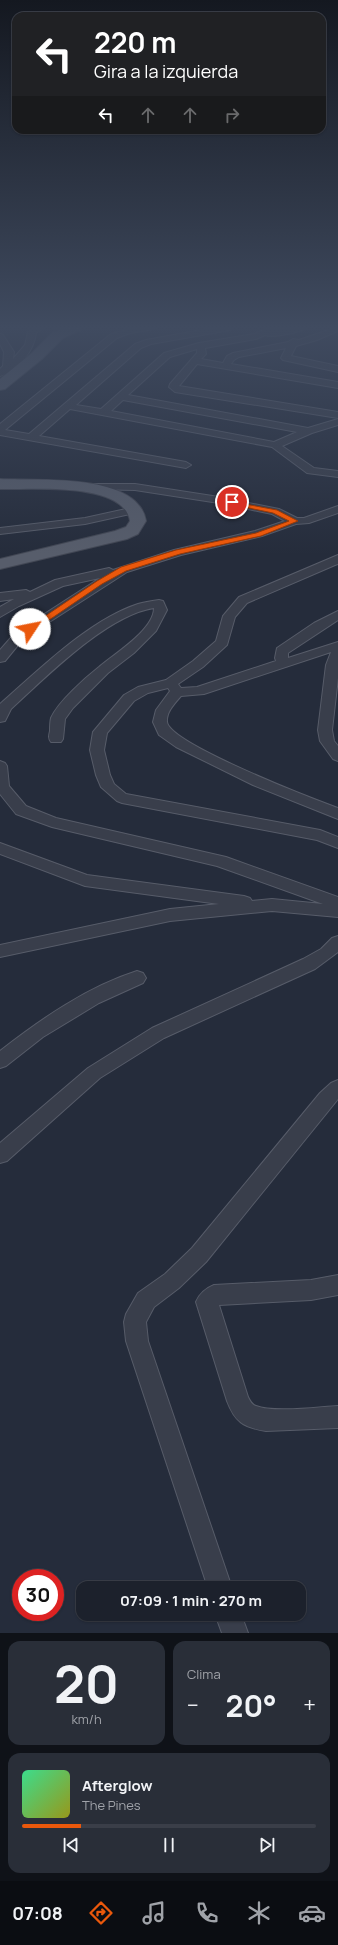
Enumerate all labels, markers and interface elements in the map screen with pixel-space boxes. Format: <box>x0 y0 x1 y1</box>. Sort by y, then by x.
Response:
text: 220 m <box>94 23 177 61</box>
icon: left <box>28 28 80 80</box>
text: Gira a la izquierda <box>94 59 238 83</box>
icon: left <box>95 104 117 126</box>
icon: ahead <box>137 104 159 126</box>
icon: ahead <box>179 104 201 126</box>
icon: right <box>221 104 243 126</box>
pin <box>215 485 249 519</box>
icon: arrive <box>221 491 243 513</box>
position arrow <box>9 608 51 650</box>
speed limit sign: 30 <box>12 1569 64 1621</box>
text: 07:09 · 1 min · 270 m <box>120 1590 262 1611</box>
text: 20 <box>54 1648 119 1719</box>
text: Clima <box>187 1665 221 1683</box>
text: 20° <box>226 1685 277 1726</box>
text: − <box>187 1690 199 1720</box>
text: + <box>303 1690 316 1720</box>
text: km/h <box>71 1710 102 1728</box>
text: Afterglow <box>82 1775 153 1796</box>
text: The Pines <box>82 1796 141 1814</box>
icon: previous <box>60 1834 82 1856</box>
icon: pause <box>158 1834 180 1856</box>
icon: next <box>256 1834 278 1856</box>
icon: directions <box>87 1899 115 1927</box>
icon: music <box>140 1899 168 1927</box>
icon: phone <box>193 1899 221 1927</box>
icon: climate <box>245 1899 273 1927</box>
icon: car <box>298 1899 326 1927</box>
text: 07:08 <box>12 1901 63 1925</box>

